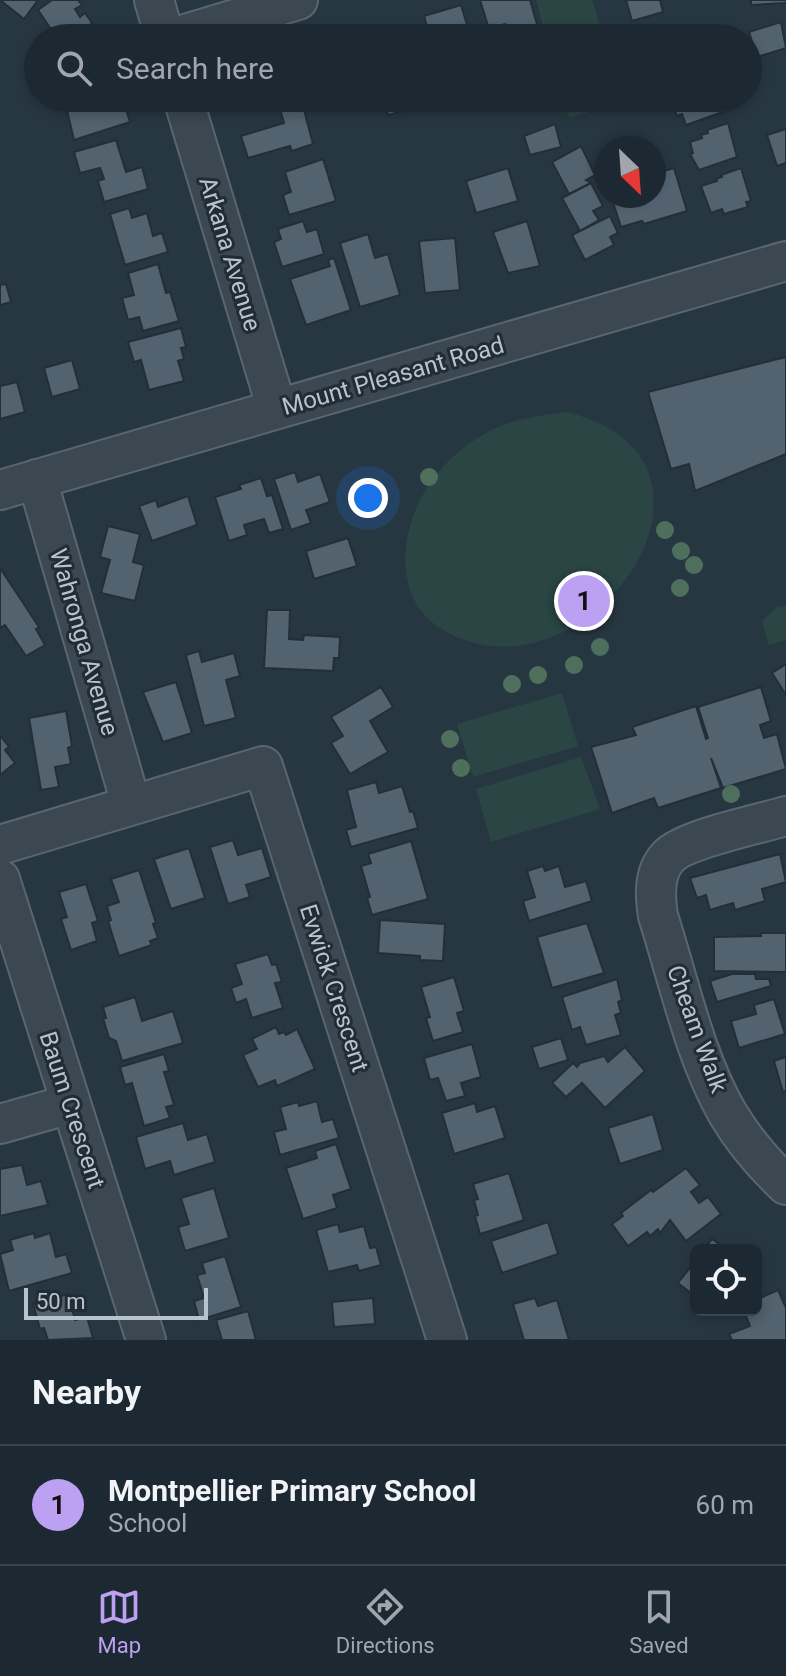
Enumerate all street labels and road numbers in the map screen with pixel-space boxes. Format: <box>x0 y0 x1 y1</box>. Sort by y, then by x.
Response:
street label: Arkana Avenue <box>193 174 267 334</box>
street label: Mount Pleasant Road <box>279 331 507 421</box>
street label: Wahronga Avenue <box>44 545 124 739</box>
street label: Evwick Crescent <box>294 901 374 1075</box>
street label: Cheam Walk <box>661 961 733 1097</box>
street label: Baum Crescent <box>33 1028 111 1192</box>

